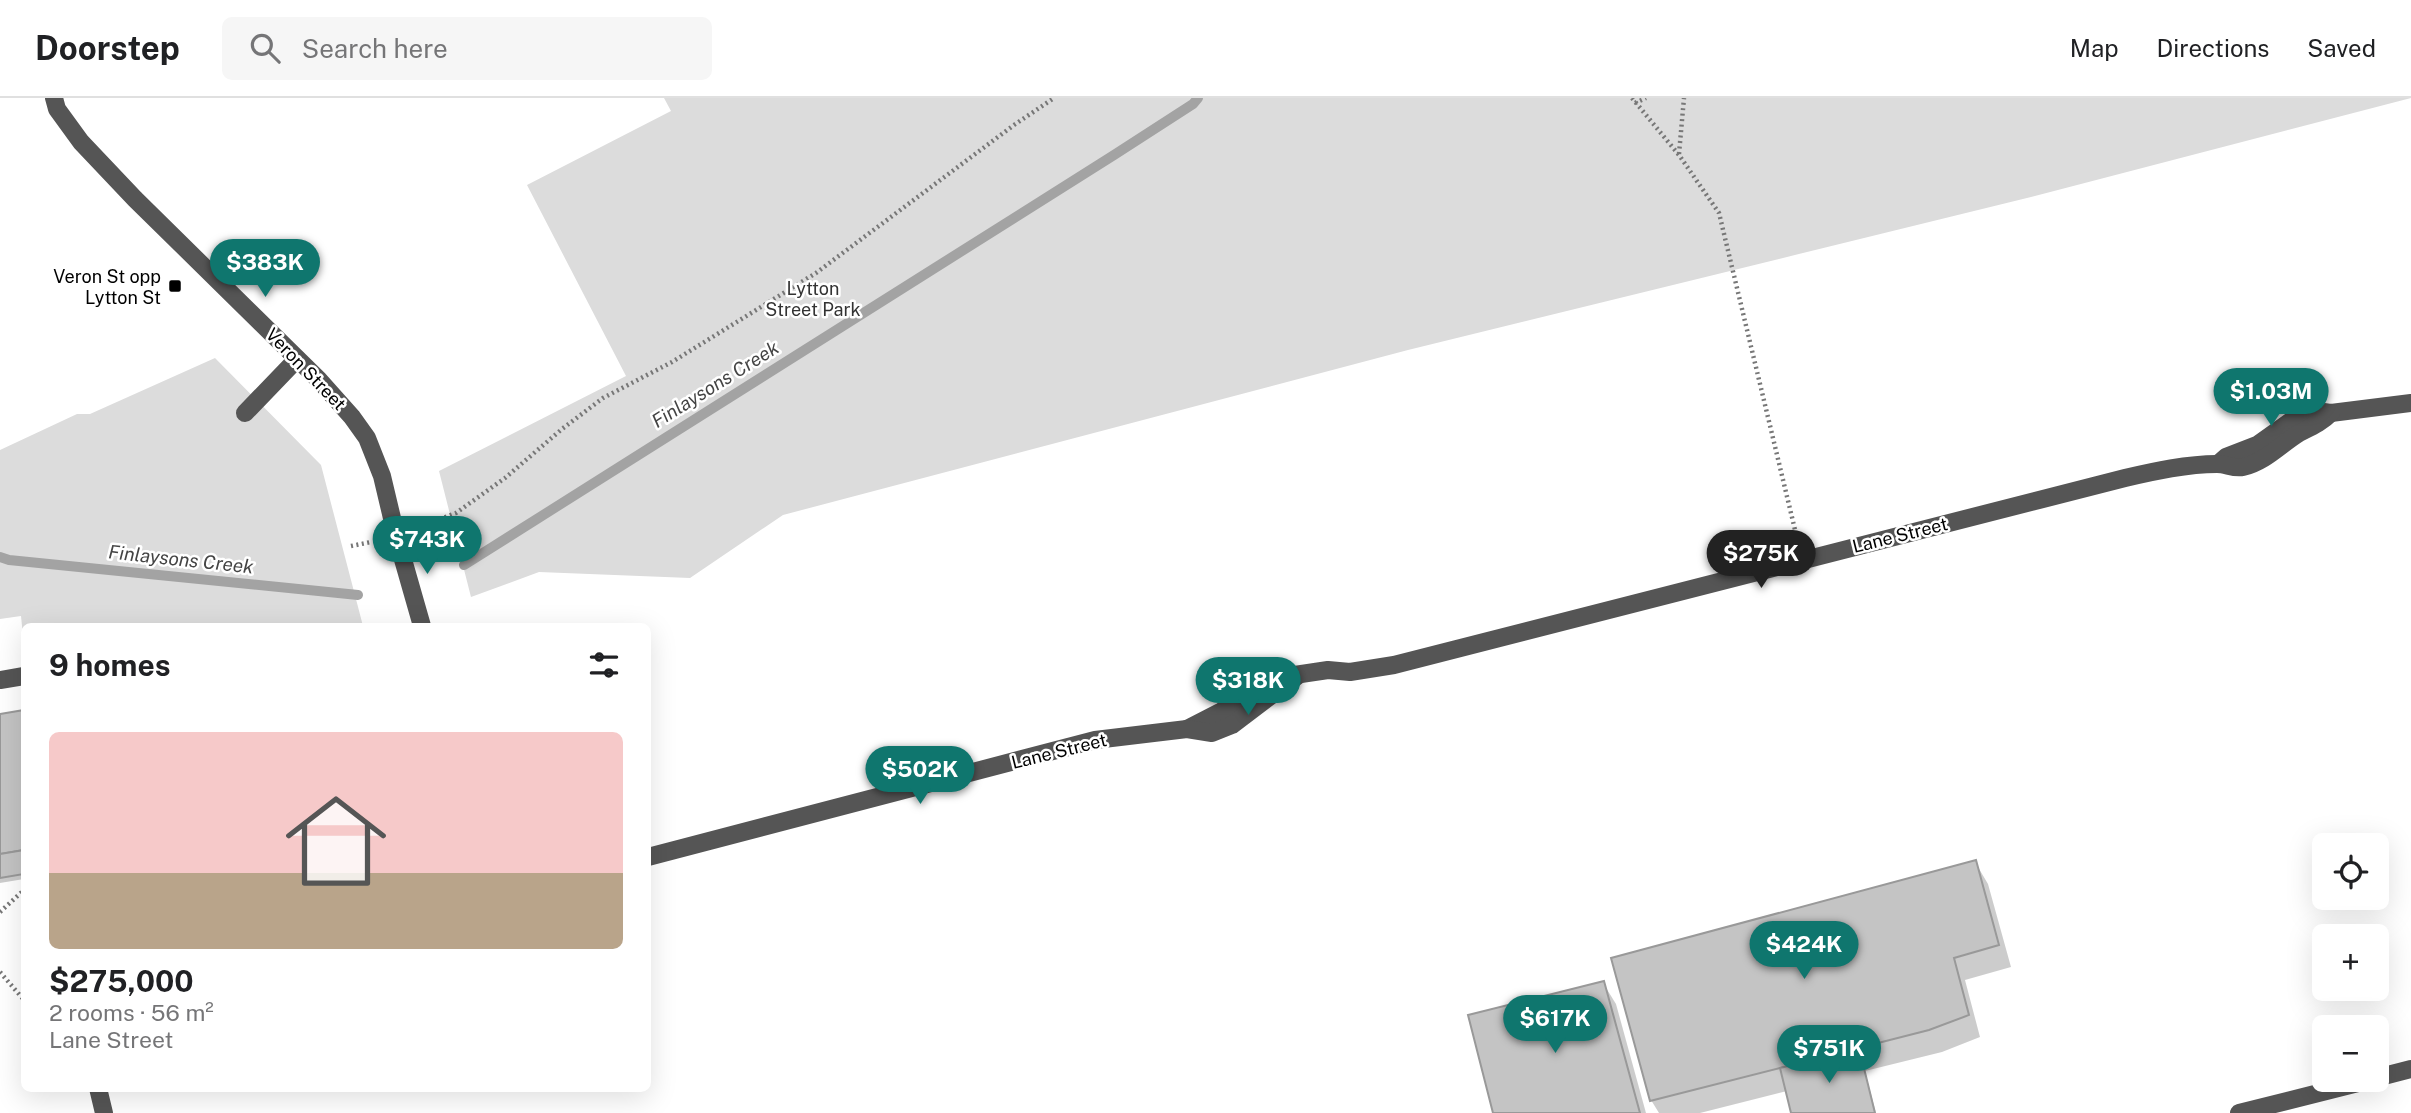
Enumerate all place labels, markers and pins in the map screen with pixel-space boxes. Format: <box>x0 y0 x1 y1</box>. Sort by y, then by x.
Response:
pin: $383K <box>216 240 314 299</box>
place label: Veron St opp Lytton St <box>53 266 161 308</box>
marker: Veron St opp Lytton St <box>167 278 183 294</box>
pin: $1.03M <box>2214 368 2328 428</box>
pin: $743K <box>378 517 476 576</box>
pin: $275K <box>1712 531 1810 590</box>
pin: $318K <box>1199 658 1297 717</box>
pin: $502K <box>871 746 969 806</box>
pin: $424K <box>1755 922 1853 981</box>
pin: $617K <box>1506 996 1604 1055</box>
pin: $751K <box>1780 1026 1878 1085</box>

